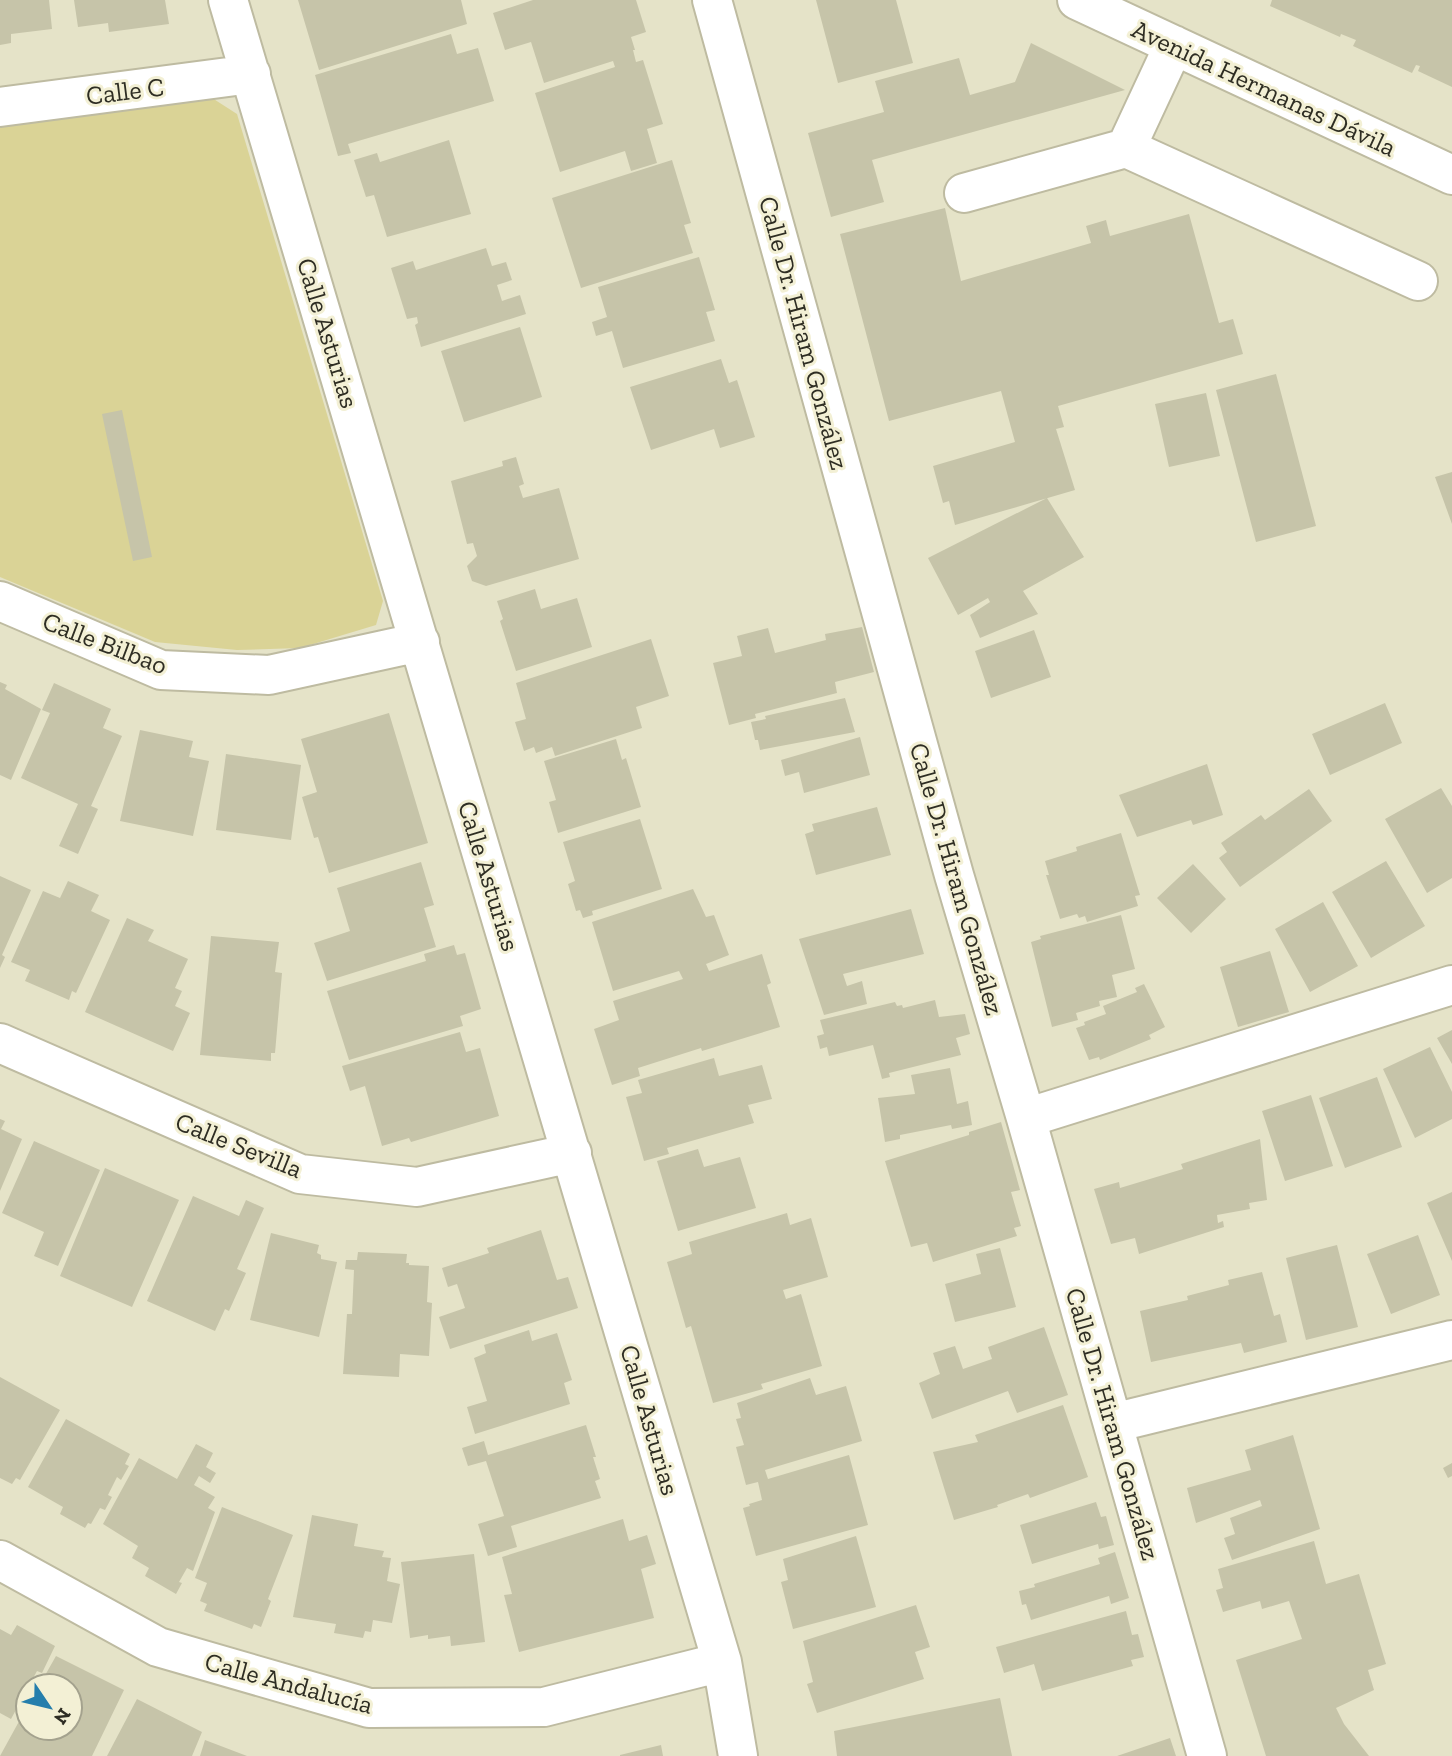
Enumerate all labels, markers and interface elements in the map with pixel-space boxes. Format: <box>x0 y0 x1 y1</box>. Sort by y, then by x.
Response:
street label: Avenida Hermanas Dávila <box>1127 13 1402 163</box>
street label: Calle C <box>84 70 166 112</box>
street label: Calle Dr. Hiram González <box>752 193 856 473</box>
street label: Calle Asturias <box>290 254 366 412</box>
street label: Calle Bilbao <box>38 605 172 681</box>
street label: Calle Dr. Hiram González <box>903 739 1011 1019</box>
street label: Calle Asturias <box>451 797 527 955</box>
street label: Calle Sevilla <box>171 1105 307 1185</box>
street label: Calle Dr. Hiram González <box>1059 1284 1167 1564</box>
street label: Calle Asturias <box>613 1341 687 1499</box>
street label: Calle Andalucía <box>202 1645 377 1721</box>
north arrow <box>14 1672 84 1742</box>
text: N <box>49 1704 76 1729</box>

